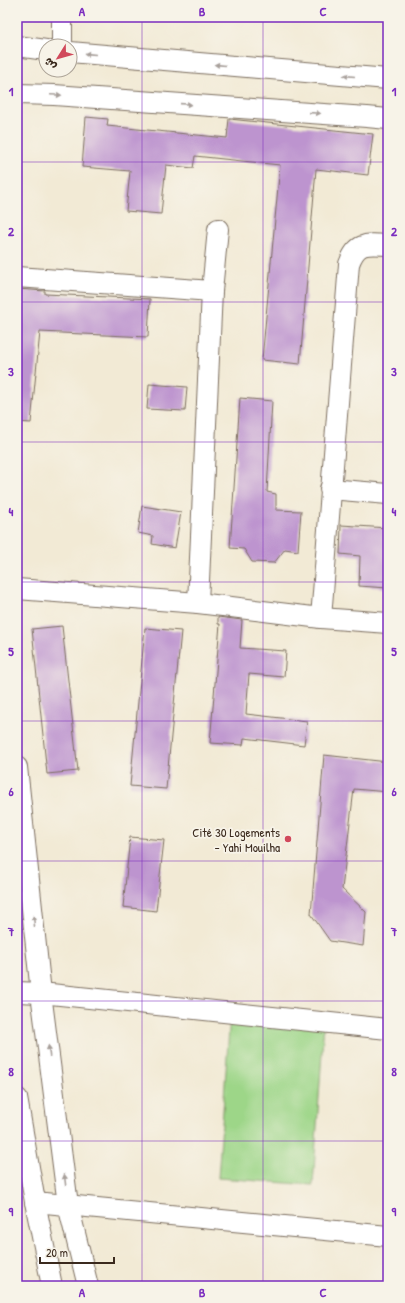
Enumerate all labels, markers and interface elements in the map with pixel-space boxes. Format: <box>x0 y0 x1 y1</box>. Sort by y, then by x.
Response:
text: A <box>79 2 86 20</box>
text: B <box>199 2 206 20</box>
text: C <box>319 2 327 20</box>
north arrow <box>38 38 78 78</box>
one-way arrow <box>84 51 96 57</box>
text: ش <box>41 55 59 73</box>
one-way arrow <box>214 62 226 68</box>
one-way arrow <box>343 73 355 79</box>
text: 1 <box>9 82 14 100</box>
text: 1 <box>392 82 397 100</box>
one-way arrow <box>50 92 62 99</box>
one-way arrow <box>180 101 192 108</box>
one-way arrow <box>309 110 321 117</box>
text: 2 <box>8 222 15 240</box>
text: 2 <box>391 222 398 240</box>
text: 3 <box>8 362 14 380</box>
text: 3 <box>391 362 397 380</box>
text: 4 <box>9 502 14 520</box>
text: 4 <box>392 502 397 520</box>
text: 5 <box>8 642 14 660</box>
text: 5 <box>391 642 397 660</box>
text: 6 <box>8 782 14 800</box>
text: 6 <box>391 782 397 800</box>
place label: Cité 30 Logements - Yahi Mouilha <box>192 823 280 856</box>
marker: Cité 30 Logements - Yahi Mouilha <box>283 834 293 844</box>
one-way arrow <box>30 915 37 928</box>
text: 7 <box>7 922 15 940</box>
text: 7 <box>390 922 398 940</box>
one-way arrow <box>46 1045 52 1057</box>
text: 8 <box>8 1062 14 1080</box>
text: 8 <box>391 1062 397 1080</box>
one-way arrow <box>62 1173 68 1186</box>
text: 9 <box>9 1202 14 1220</box>
text: 9 <box>392 1202 397 1220</box>
scale bar <box>40 1239 114 1265</box>
text: 20 m <box>46 1244 68 1261</box>
text: A <box>79 1283 86 1301</box>
text: B <box>199 1283 206 1301</box>
text: C <box>319 1283 327 1301</box>

